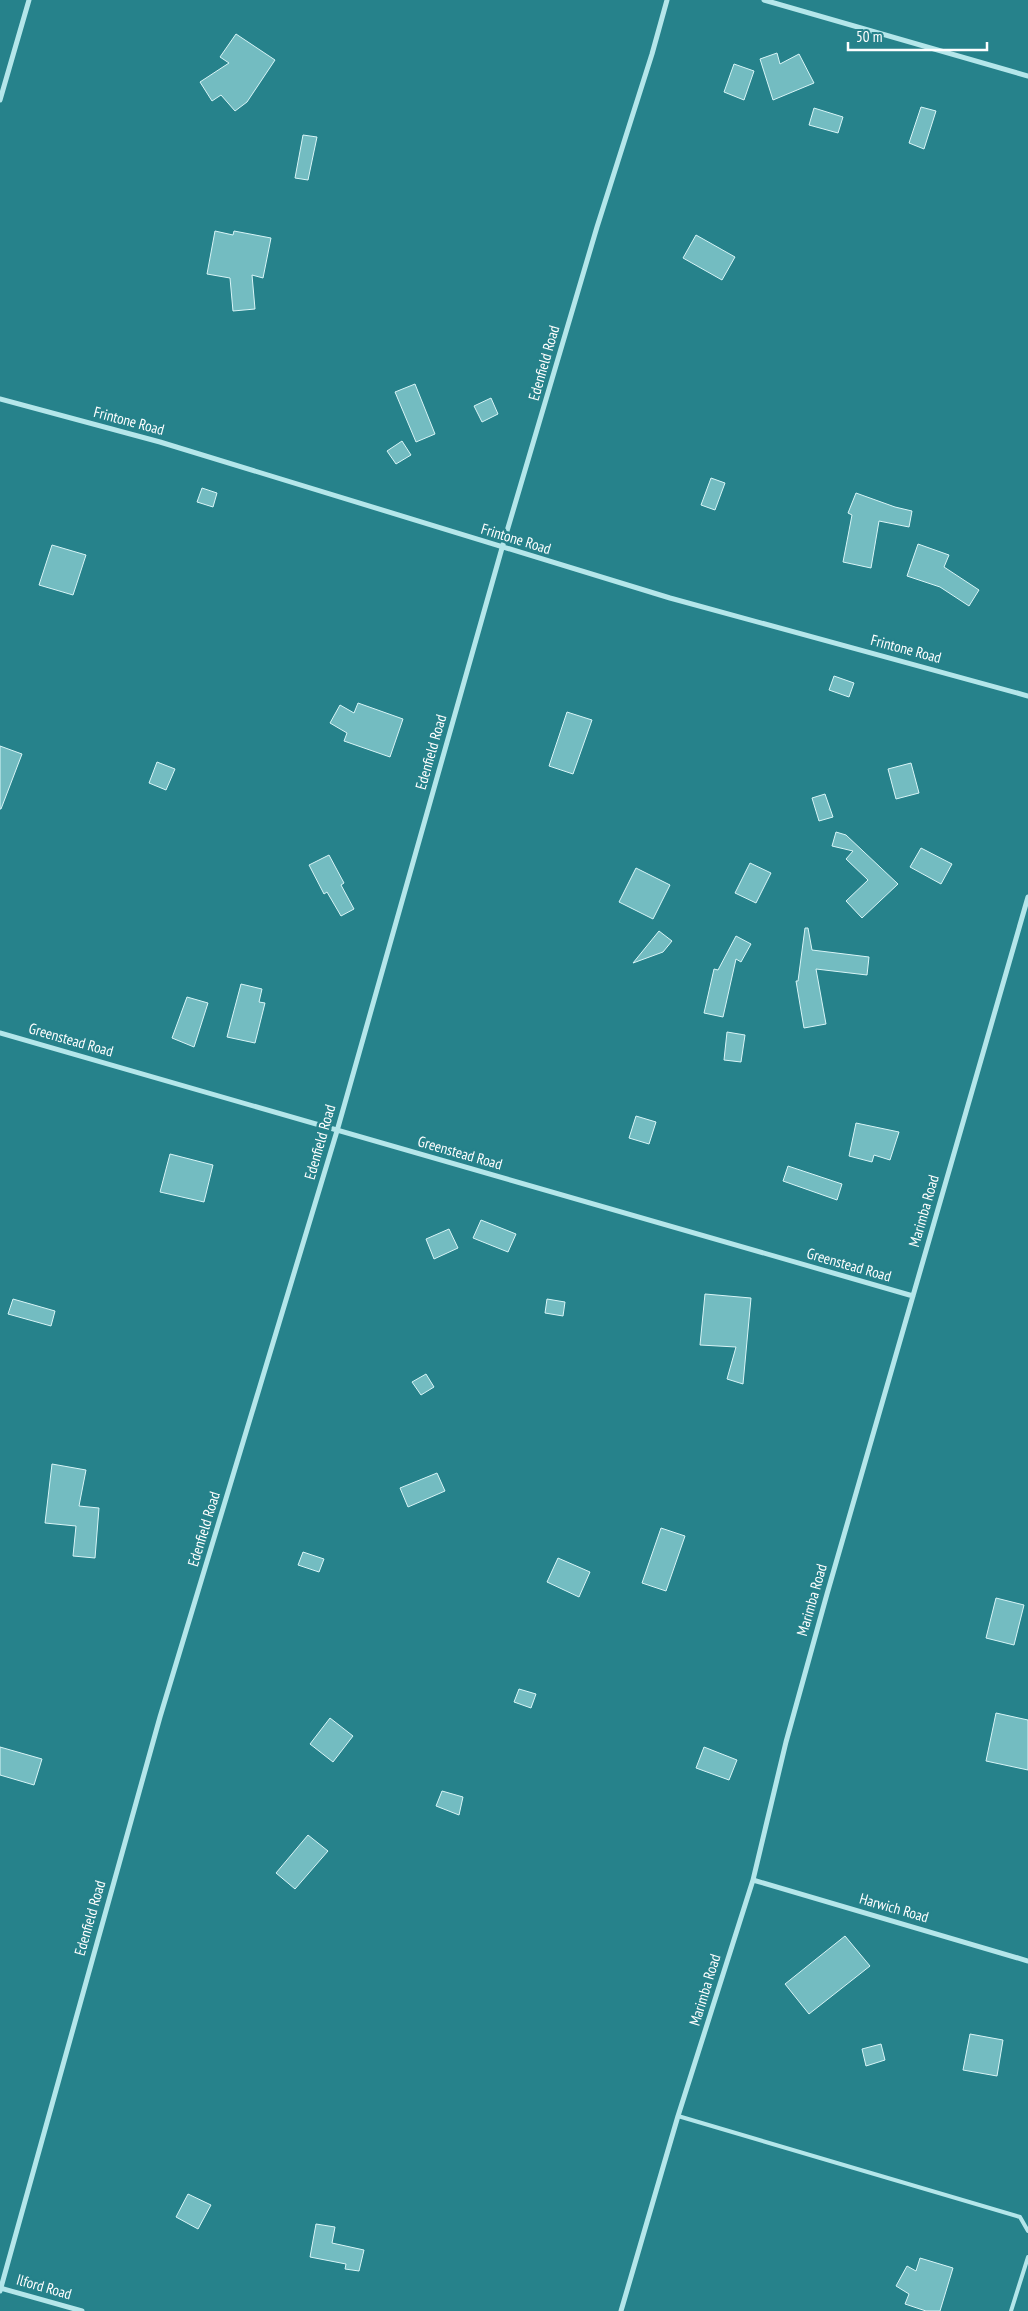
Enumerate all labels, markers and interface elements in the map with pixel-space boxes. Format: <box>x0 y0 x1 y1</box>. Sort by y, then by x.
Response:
scale bar <box>848 20 987 52</box>
text: 50 m <box>856 27 882 46</box>
street label: Edenfield Road <box>524 323 563 403</box>
street label: Frintone Road <box>92 402 166 439</box>
street label: Frintone Road <box>479 519 553 558</box>
street label: Frintone Road <box>869 630 943 667</box>
street label: Edenfield Road <box>411 712 450 792</box>
street label: Greenstead Road <box>27 1018 116 1061</box>
street label: Edenfield Road <box>300 1102 339 1182</box>
street label: Greenstead Road <box>416 1131 505 1174</box>
street label: Marimba Road <box>904 1173 943 1249</box>
street label: Greenstead Road <box>805 1243 894 1286</box>
street label: Edenfield Road <box>183 1489 224 1569</box>
street label: Marimba Road <box>792 1562 831 1638</box>
street label: Edenfield Road <box>70 1878 109 1958</box>
street label: Harwich Road <box>857 1889 931 1926</box>
street label: Marimba Road <box>685 1952 724 2028</box>
street label: Ilford Road <box>14 2270 74 2303</box>

